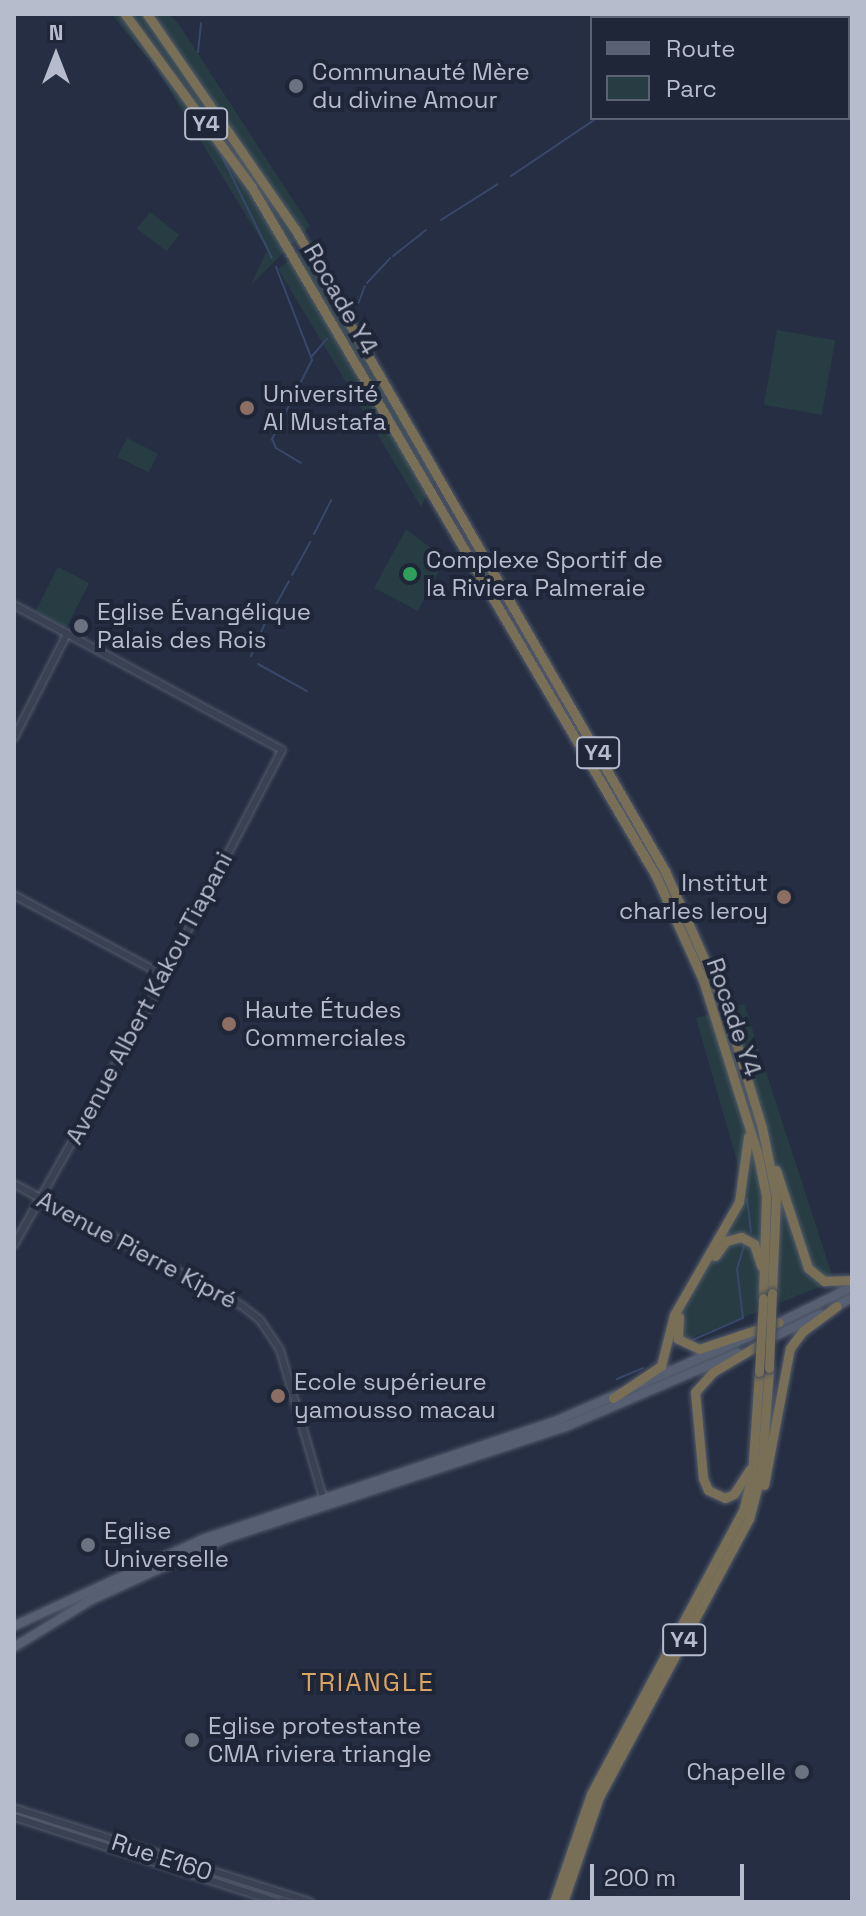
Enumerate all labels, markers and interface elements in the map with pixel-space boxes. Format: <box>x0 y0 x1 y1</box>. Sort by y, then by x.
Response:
north arrow <box>16 16 96 96</box>
legend <box>590 16 850 120</box>
text: N <box>49 18 63 46</box>
text: Route <box>666 33 735 64</box>
place label: Communauté Mère du divine Amour <box>312 58 530 114</box>
text: Parc <box>666 73 717 104</box>
marker: Communauté Mère du divine Amour <box>287 77 305 95</box>
road number: Y4 <box>184 106 228 142</box>
street label: Rocade Y4 <box>298 238 384 360</box>
place label: Université Al Mustafa <box>263 380 386 436</box>
marker: Université Al Mustafa <box>238 399 256 417</box>
place label: Complexe Sportif de la Riviera Palmeraie <box>426 546 663 602</box>
marker: Complexe Sportif de la Riviera Palmeraie <box>401 565 419 583</box>
place label: Eglise Évangélique Palais des Rois <box>97 598 311 654</box>
marker: Eglise Évangélique Palais des Rois <box>72 617 90 635</box>
road number: Y4 <box>576 735 620 771</box>
street label: Avenue Albert Kakou Tiapani <box>59 847 239 1149</box>
place label: Institut charles leroy <box>619 869 768 925</box>
marker: Institut charles leroy <box>775 888 793 906</box>
street label: Rocade Y4 <box>700 954 768 1080</box>
place label: Haute Études Commerciales <box>245 996 406 1052</box>
marker: Haute Études Commerciales <box>220 1015 238 1033</box>
street label: Avenue Pierre Kipré <box>32 1185 242 1315</box>
place label: Ecole supérieure yamousso macau <box>294 1368 496 1424</box>
marker: Ecole supérieure yamousso macau <box>269 1387 287 1405</box>
place label: Eglise Universelle <box>104 1517 229 1573</box>
marker: Eglise Universelle <box>79 1536 97 1554</box>
road number: Y4 <box>662 1622 706 1658</box>
district label: TRIANGLE <box>301 1667 435 1699</box>
place label: Eglise protestante CMA riviera triangle <box>208 1712 432 1768</box>
marker: Eglise protestante CMA riviera triangle <box>183 1731 201 1749</box>
place label: Chapelle <box>686 1758 786 1786</box>
marker: Chapelle <box>793 1763 811 1781</box>
street label: Rue E160 <box>108 1827 216 1887</box>
scale bar <box>594 1848 748 1898</box>
text: 200 m <box>604 1862 676 1893</box>

